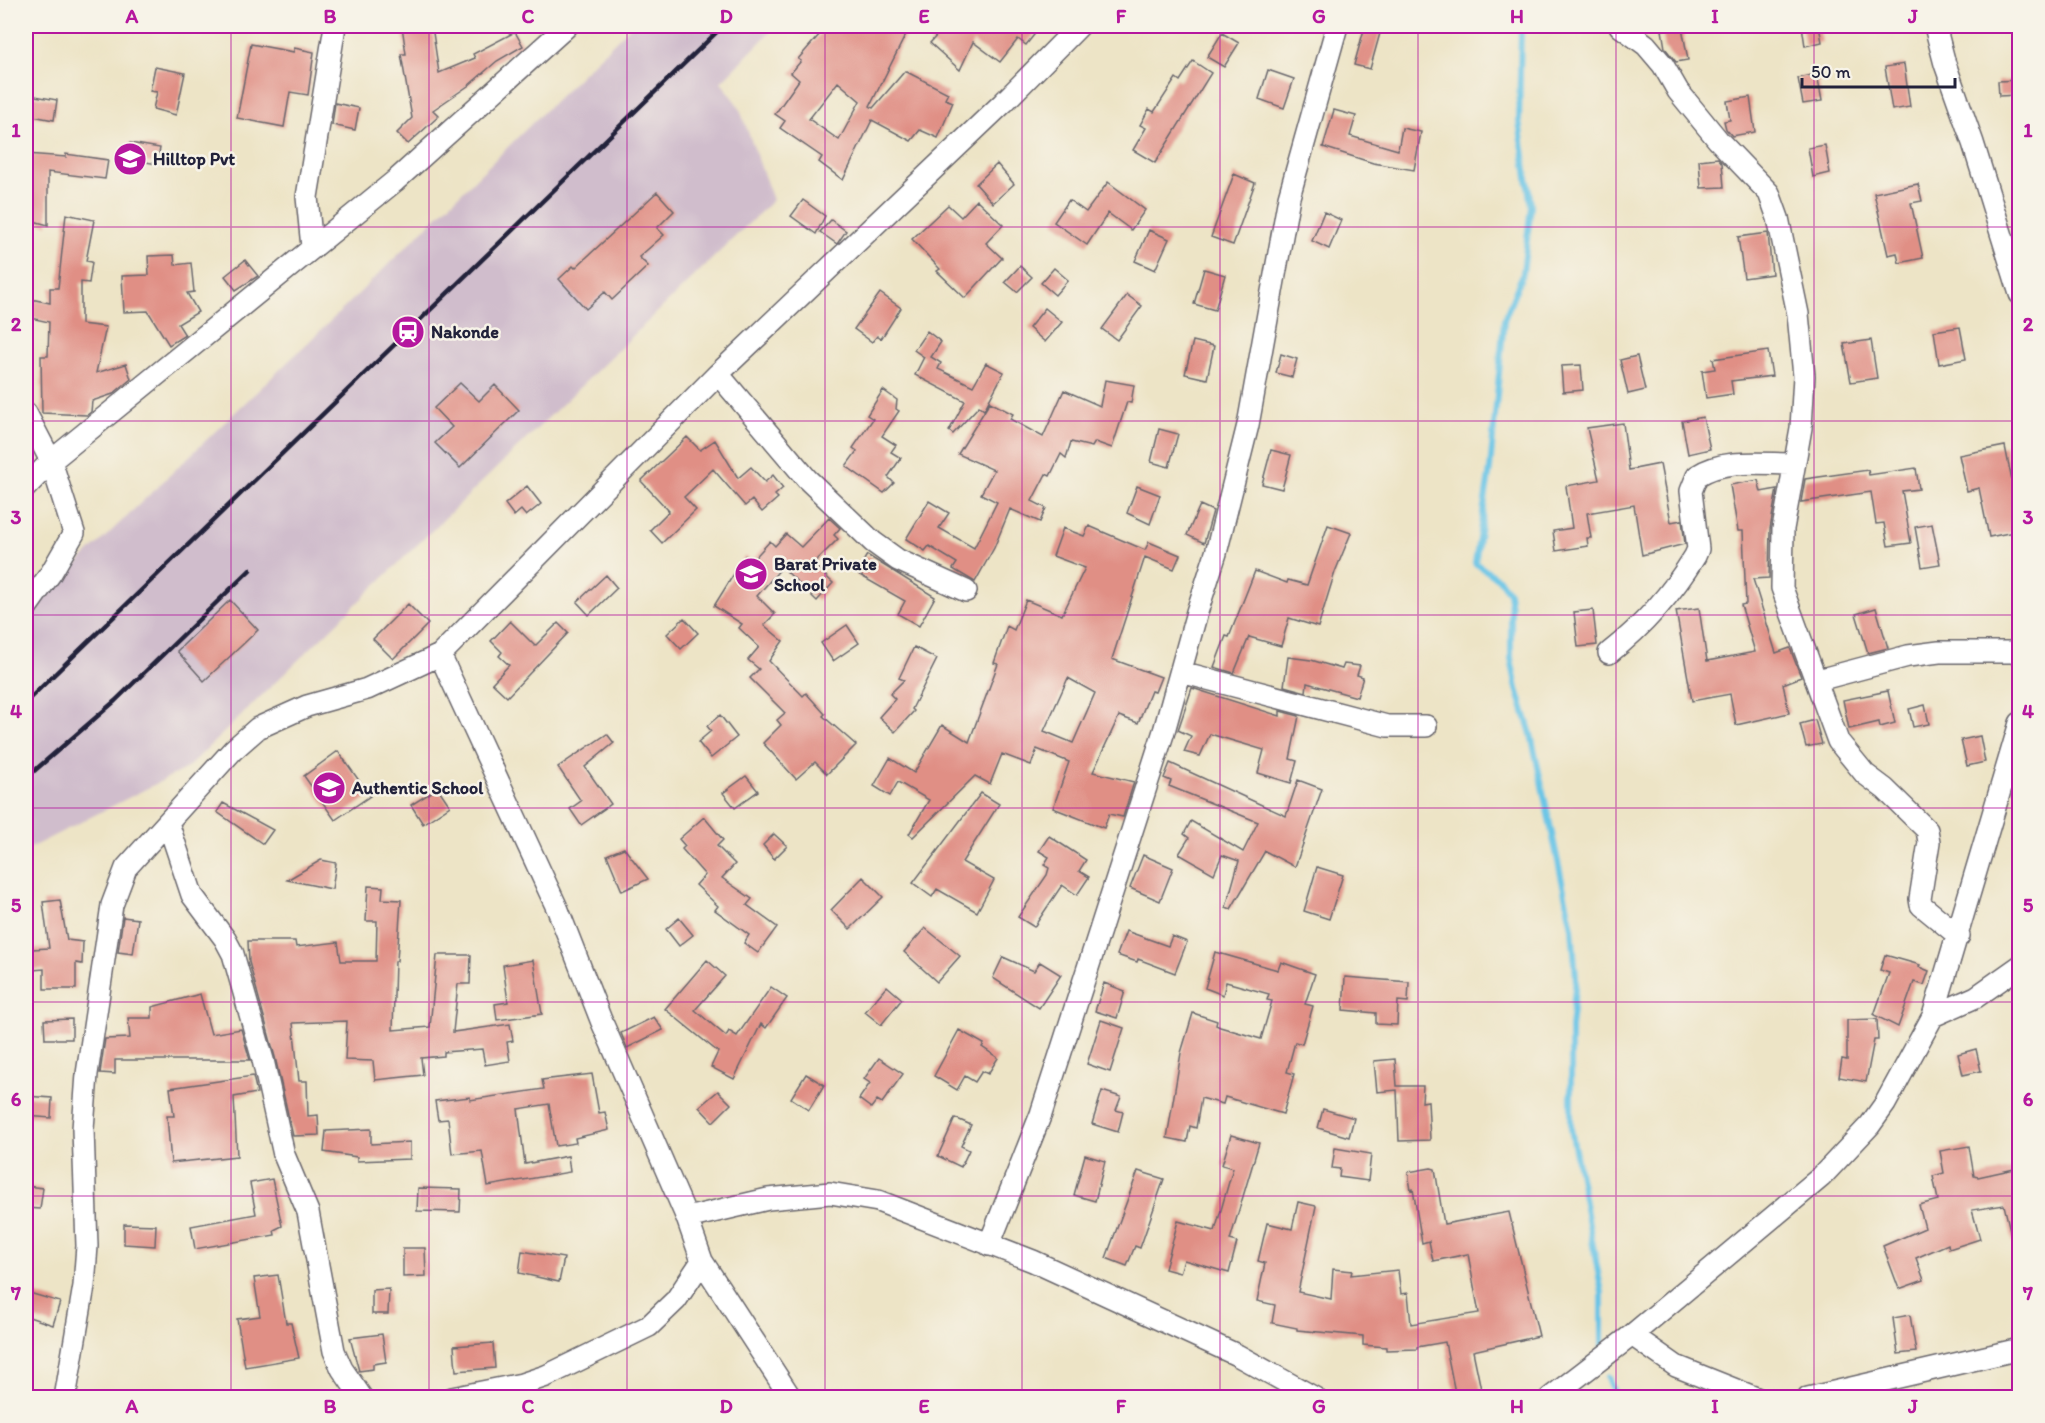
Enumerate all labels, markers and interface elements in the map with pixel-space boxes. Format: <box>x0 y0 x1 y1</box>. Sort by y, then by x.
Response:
text: A <box>125 4 139 28</box>
text: B <box>324 4 337 28</box>
text: C <box>522 4 535 28</box>
text: D <box>719 4 733 28</box>
text: E <box>918 4 930 28</box>
text: F <box>1116 4 1127 28</box>
text: G <box>1312 4 1326 28</box>
text: H <box>1510 4 1524 28</box>
text: I <box>1711 4 1719 28</box>
text: J <box>1907 4 1918 28</box>
scale bar <box>1802 51 1955 89</box>
text: 50 m <box>1811 61 1851 83</box>
text: 1 <box>11 118 21 142</box>
text: 1 <box>2023 118 2033 142</box>
school or university icon: Hilltop Pvt <box>112 141 148 177</box>
place label: Hilltop Pvt <box>153 148 235 170</box>
text: 2 <box>11 312 22 336</box>
text: 2 <box>2023 312 2034 336</box>
station icon: Nakonde <box>390 314 426 350</box>
place label: Nakonde <box>431 321 499 343</box>
text: 3 <box>11 505 22 529</box>
text: 3 <box>2023 505 2034 529</box>
place label: Barat Private School <box>774 553 877 596</box>
school or university icon: Barat Private School <box>733 556 769 592</box>
text: 4 <box>10 699 22 723</box>
text: 4 <box>2022 699 2034 723</box>
school or university icon: Authentic School <box>311 770 347 806</box>
place label: Authentic School <box>351 777 484 799</box>
text: 5 <box>11 893 22 917</box>
text: 5 <box>2023 893 2034 917</box>
text: 6 <box>11 1087 22 1111</box>
text: 6 <box>2023 1087 2034 1111</box>
text: 7 <box>10 1281 21 1305</box>
text: 7 <box>2022 1281 2033 1305</box>
text: A <box>125 1394 139 1418</box>
text: B <box>324 1394 337 1418</box>
text: C <box>522 1394 535 1418</box>
text: D <box>719 1394 733 1418</box>
text: E <box>918 1394 930 1418</box>
text: F <box>1116 1394 1127 1418</box>
text: G <box>1312 1394 1326 1418</box>
text: H <box>1510 1394 1524 1418</box>
text: I <box>1711 1394 1719 1418</box>
text: J <box>1907 1394 1918 1418</box>

